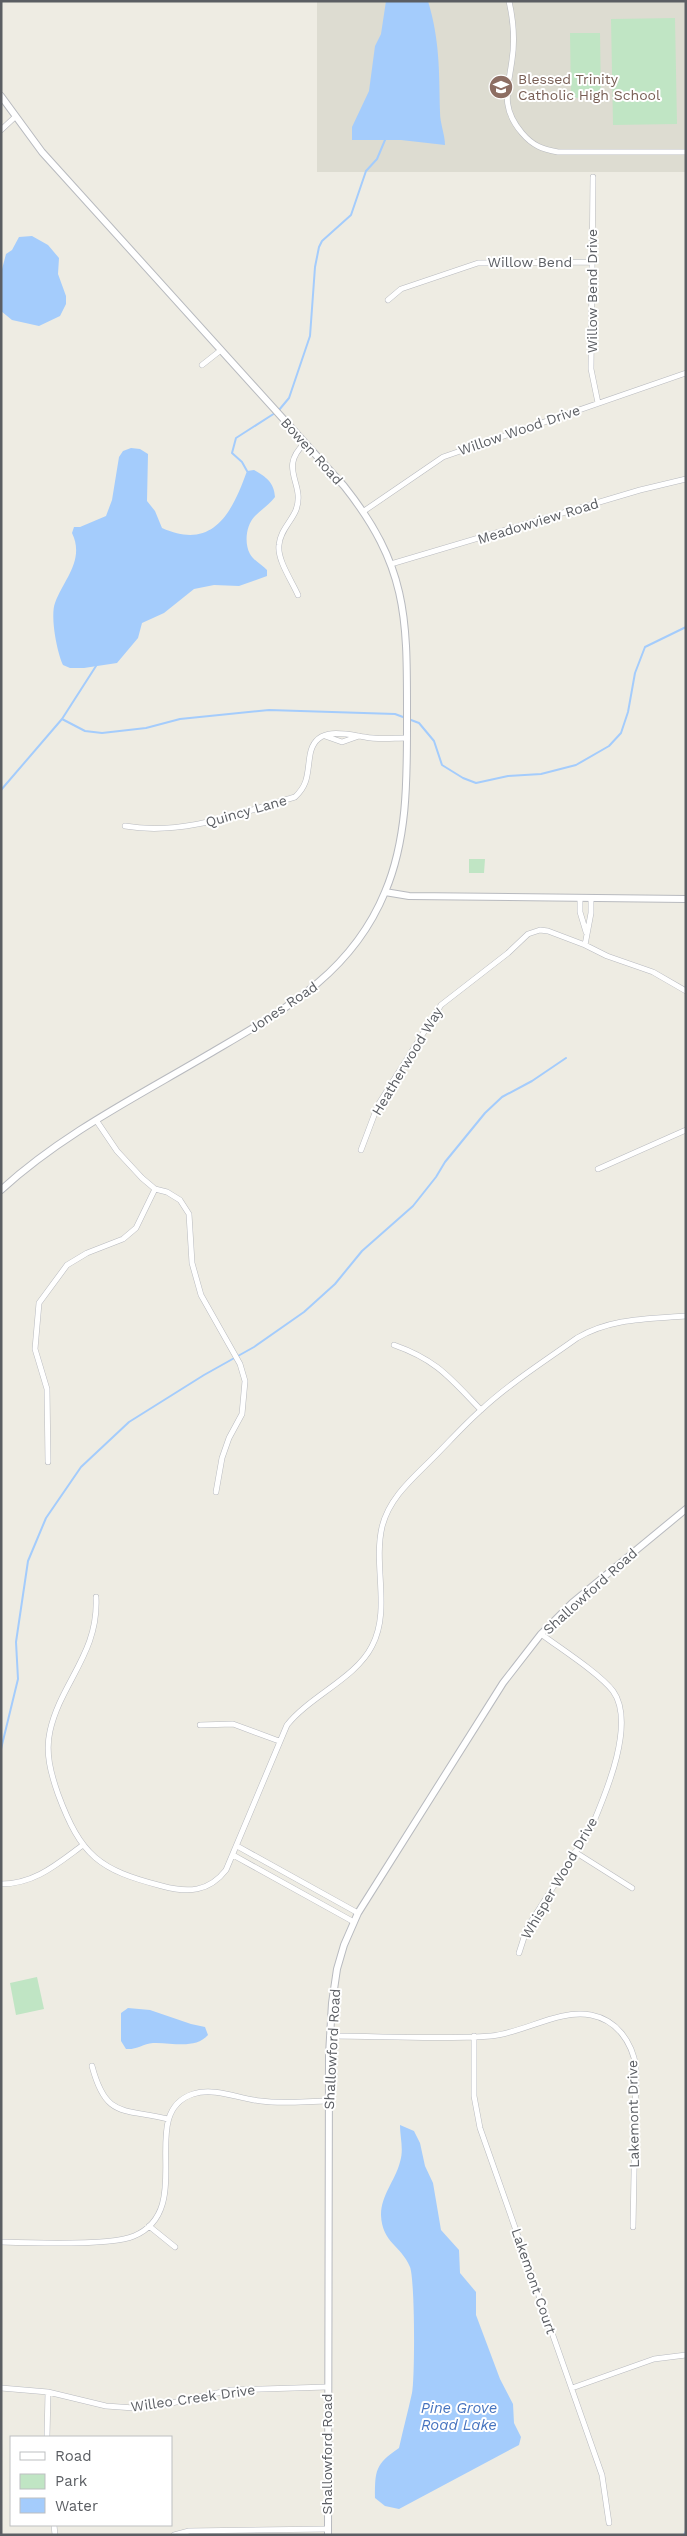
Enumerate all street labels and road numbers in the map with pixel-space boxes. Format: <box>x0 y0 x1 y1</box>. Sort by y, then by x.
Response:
street label: Willow Bend Drive <box>584 229 600 353</box>
street label: Willow Bend <box>488 254 572 270</box>
street label: Willow Wood Drive <box>456 402 582 458</box>
street label: Bowen Road <box>278 414 346 488</box>
street label: Meadowview Road <box>476 495 600 547</box>
street label: Quincy Lane <box>204 792 288 830</box>
street label: Jones Road <box>246 978 320 1036</box>
street label: Heatherwood Way <box>368 1003 446 1118</box>
street label: Shallowford Road <box>540 1545 640 1637</box>
street label: Whisper Wood Drive <box>518 1814 600 1942</box>
street label: Shallowford Road <box>321 1988 343 2110</box>
street label: Lakemont Drive <box>624 2060 642 2168</box>
street label: Lakemont Court <box>508 2226 560 2336</box>
street label: Willeo Creek Drive <box>130 2381 256 2415</box>
street label: Shallowford Road <box>319 2394 335 2514</box>

